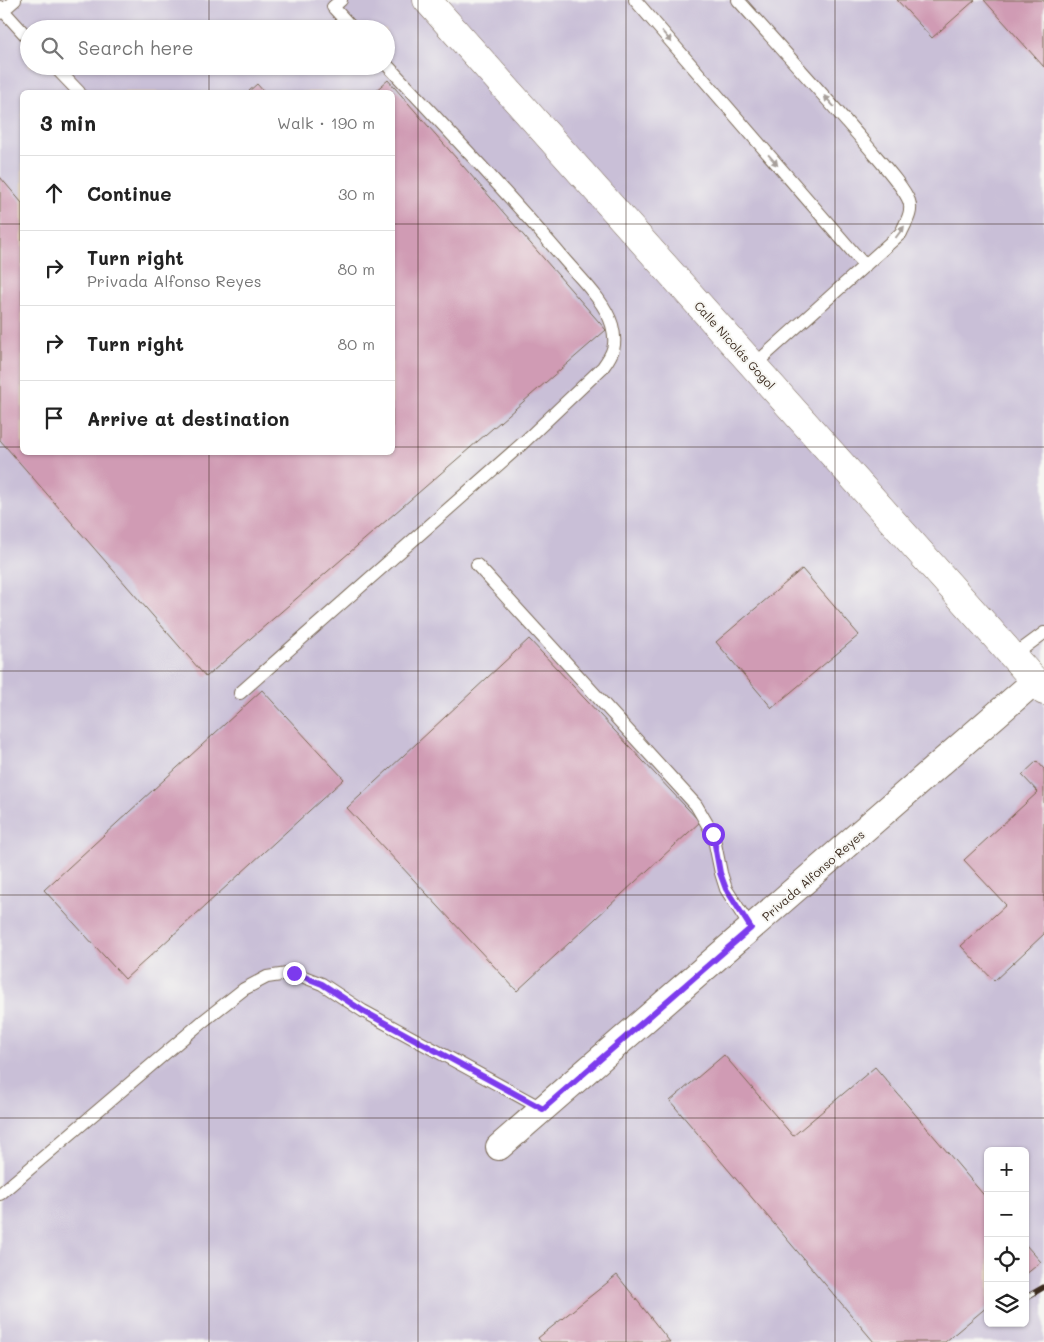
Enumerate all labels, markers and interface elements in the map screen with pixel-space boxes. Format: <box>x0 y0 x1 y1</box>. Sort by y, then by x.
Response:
search box <box>20 20 395 75</box>
one-way arrow <box>661 31 672 43</box>
icon: search <box>38 34 66 62</box>
text: Search here <box>78 35 194 60</box>
one-way arrow <box>823 96 835 108</box>
text: 3 min <box>40 109 96 136</box>
text: Walk · 190 m <box>277 112 375 133</box>
one-way arrow <box>767 153 779 165</box>
icon: ahead <box>40 179 68 207</box>
text: Continue <box>87 181 172 206</box>
text: 30 m <box>338 183 375 204</box>
one-way arrow <box>895 226 905 239</box>
text: Turn right <box>87 245 184 270</box>
icon: right <box>40 254 68 282</box>
text: 80 m <box>338 258 375 279</box>
text: Privada Alfonso Reyes <box>87 270 262 291</box>
street label: Calle Nicolás Gogol <box>691 298 779 392</box>
icon: right <box>40 329 68 357</box>
text: Turn right <box>87 331 184 356</box>
text: 80 m <box>338 333 375 354</box>
icon: arrive <box>40 404 68 432</box>
text: Arrive at destination <box>87 406 290 431</box>
route start <box>702 823 725 846</box>
street label: Privada Alfonso Reyes <box>758 826 868 924</box>
route end <box>283 962 306 985</box>
map controls <box>984 1147 1029 1327</box>
button: + <box>984 1147 1029 1192</box>
button: − <box>984 1192 1029 1237</box>
button: locate <box>984 1237 1029 1282</box>
button: layers <box>984 1282 1029 1327</box>

